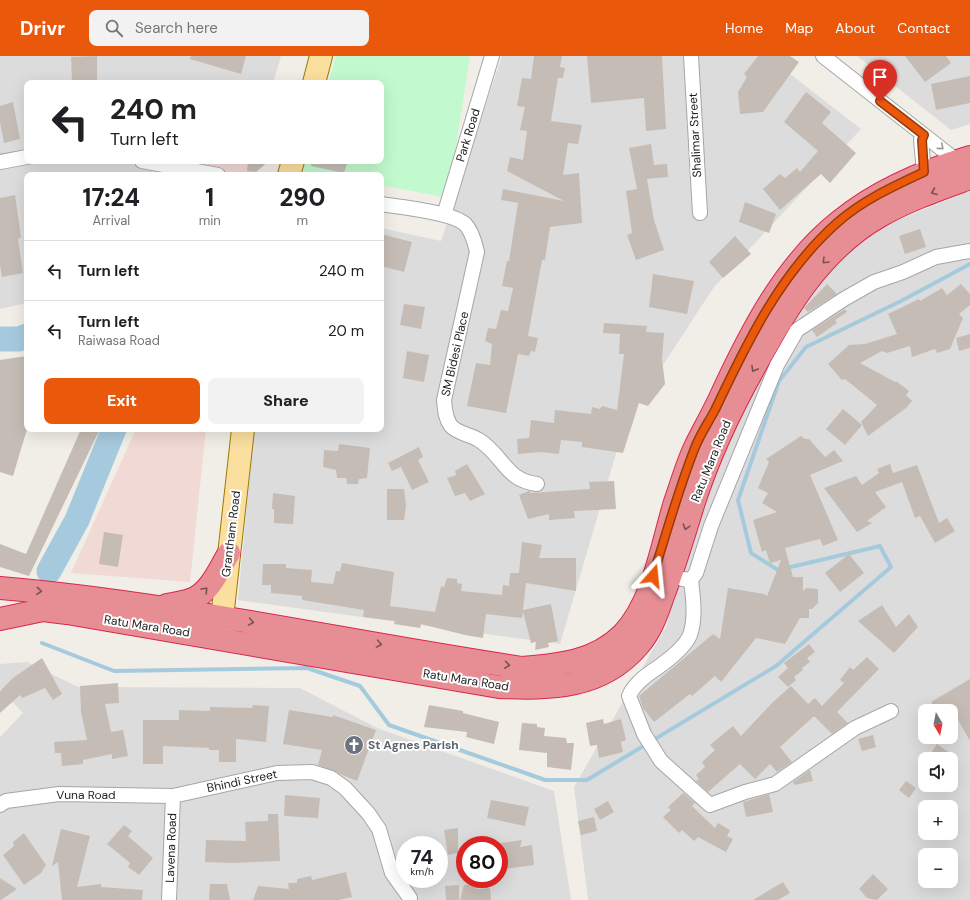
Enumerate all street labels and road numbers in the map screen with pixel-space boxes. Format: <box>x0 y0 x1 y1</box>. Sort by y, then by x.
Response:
street label: Shalimar Street <box>685 92 705 178</box>
street label: Park Road <box>452 106 484 164</box>
street label: SM Bidesi Place <box>437 310 473 398</box>
street label: Ratu Mara Road <box>687 418 735 504</box>
street label: Grantham Road <box>218 490 244 578</box>
street label: Ratu Mara Road <box>103 611 191 641</box>
street label: Ratu Mara Road <box>422 665 510 695</box>
street label: Bhindi Street <box>205 766 279 796</box>
street label: Vuna Road <box>56 787 116 803</box>
street label: Lavena Road <box>162 813 180 883</box>

